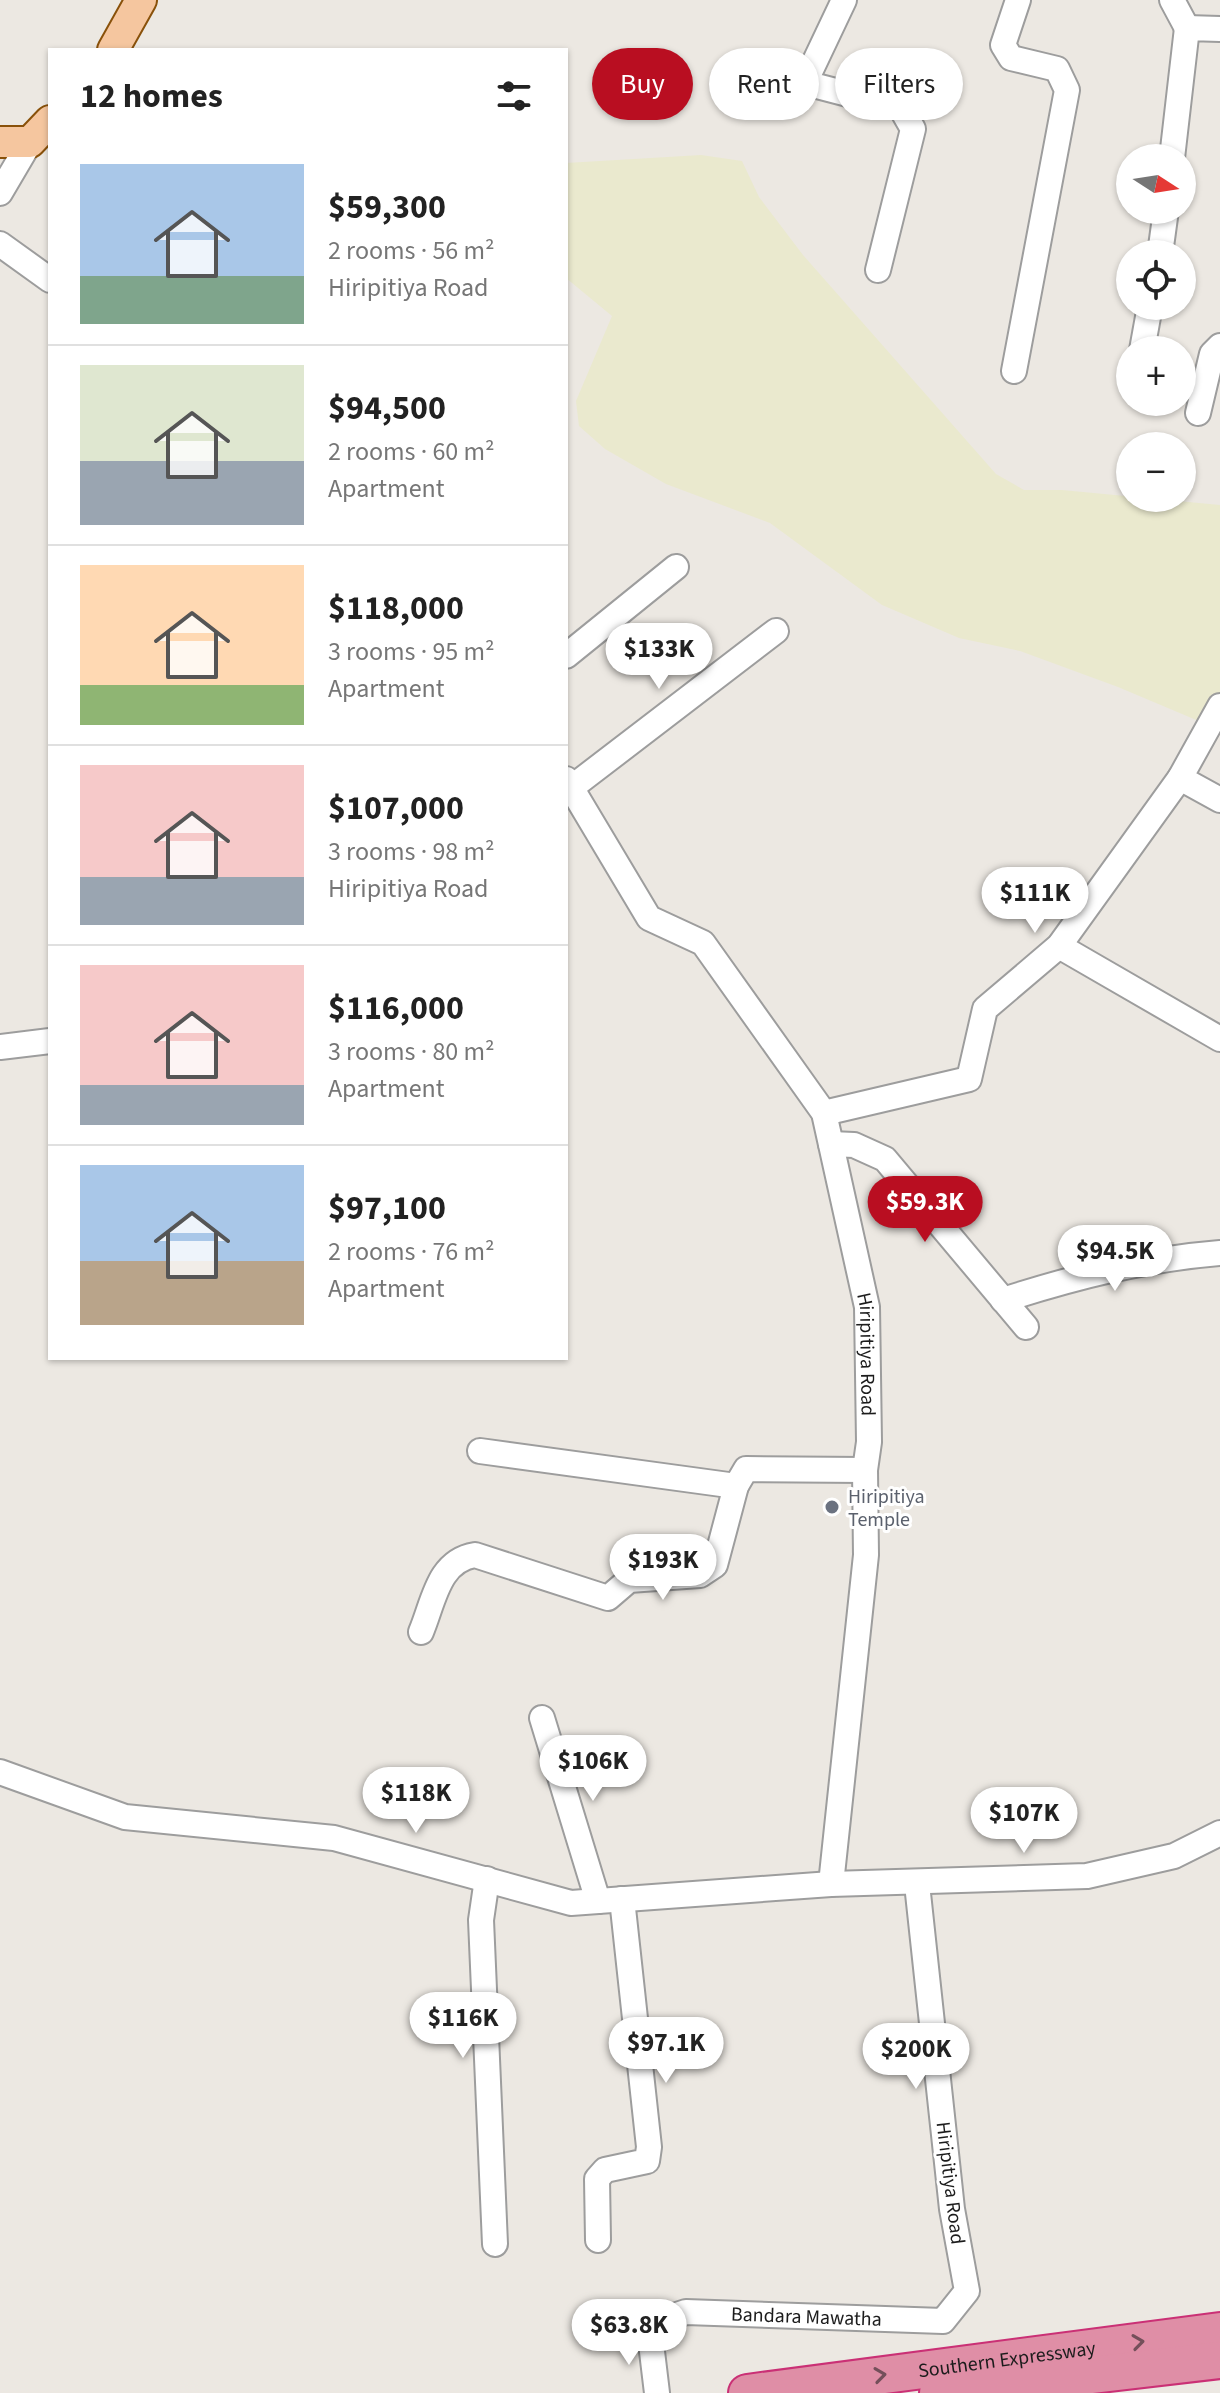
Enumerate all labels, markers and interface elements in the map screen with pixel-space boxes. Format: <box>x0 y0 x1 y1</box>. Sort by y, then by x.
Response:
chip: Buy <box>592 48 693 120</box>
chip: Rent <box>709 48 819 120</box>
chip: Filters <box>835 48 963 120</box>
text: 12 homes <box>80 72 223 121</box>
icon: filters <box>492 74 536 118</box>
north arrow <box>1116 144 1196 224</box>
map controls <box>1116 144 1196 512</box>
text: $59,300 <box>328 183 446 232</box>
icon: home <box>144 196 240 292</box>
text: 2 rooms · 56 m² <box>328 232 495 269</box>
button: locate <box>1116 240 1196 320</box>
text: Hiripitiya Road <box>328 269 489 306</box>
button: + <box>1116 336 1196 416</box>
text: $94,500 <box>328 384 446 433</box>
icon: home <box>144 397 240 493</box>
button: − <box>1116 432 1196 512</box>
text: 2 rooms · 60 m² <box>328 433 495 470</box>
text: Apartment <box>328 470 445 507</box>
text: $118,000 <box>328 584 464 633</box>
icon: home <box>144 597 240 693</box>
pin: $133K <box>603 623 715 691</box>
text: $133K <box>624 630 694 667</box>
text: 3 rooms · 95 m² <box>328 633 495 670</box>
text: Apartment <box>328 670 445 707</box>
text: $107,000 <box>328 784 464 833</box>
icon: home <box>144 797 240 893</box>
text: 3 rooms · 98 m² <box>328 833 495 870</box>
pin: $111K <box>979 867 1091 935</box>
text: Hiripitiya Road <box>328 870 489 907</box>
text: $111K <box>1000 874 1070 911</box>
text: $116,000 <box>328 984 464 1033</box>
icon: home <box>144 997 240 1093</box>
text: 3 rooms · 80 m² <box>328 1033 495 1070</box>
text: Apartment <box>328 1070 445 1107</box>
pin: $59.3K <box>860 1176 990 1244</box>
text: $59.3K <box>886 1183 964 1220</box>
text: $97,100 <box>328 1184 446 1233</box>
icon: home <box>144 1197 240 1293</box>
pin: $94.5K <box>1050 1225 1180 1293</box>
text: $94.5K <box>1076 1232 1154 1269</box>
text: 2 rooms · 76 m² <box>328 1233 495 1270</box>
text: Apartment <box>328 1270 445 1307</box>
street label: Hiripitiya Road <box>849 1290 882 1416</box>
place label: Hiripitiya Temple <box>848 1483 925 1534</box>
marker: Hiripitiya Temple <box>823 1498 841 1516</box>
pin: $193K <box>607 1534 719 1602</box>
text: $193K <box>628 1541 698 1578</box>
pin: $106K <box>537 1735 649 1803</box>
text: $106K <box>558 1742 628 1779</box>
pin: $118K <box>360 1767 472 1835</box>
text: $118K <box>381 1774 451 1811</box>
pin: $107K <box>968 1787 1080 1855</box>
text: $107K <box>989 1794 1059 1831</box>
pin: $116K <box>407 1992 519 2060</box>
text: $116K <box>428 1999 498 2036</box>
pin: $97.1K <box>601 2017 731 2085</box>
pin: $200K <box>860 2023 972 2091</box>
text: $97.1K <box>627 2024 705 2061</box>
text: $200K <box>881 2030 951 2067</box>
street label: Hiripitiya Road <box>929 2120 971 2246</box>
pin: $63.8K <box>564 2299 694 2367</box>
street label: Bandara Mawatha <box>730 2301 882 2334</box>
text: $63.8K <box>590 2306 668 2343</box>
one-way arrow <box>1132 2333 1145 2350</box>
street label: Southern Expressway <box>916 2334 1098 2385</box>
one-way arrow <box>874 2367 887 2384</box>

